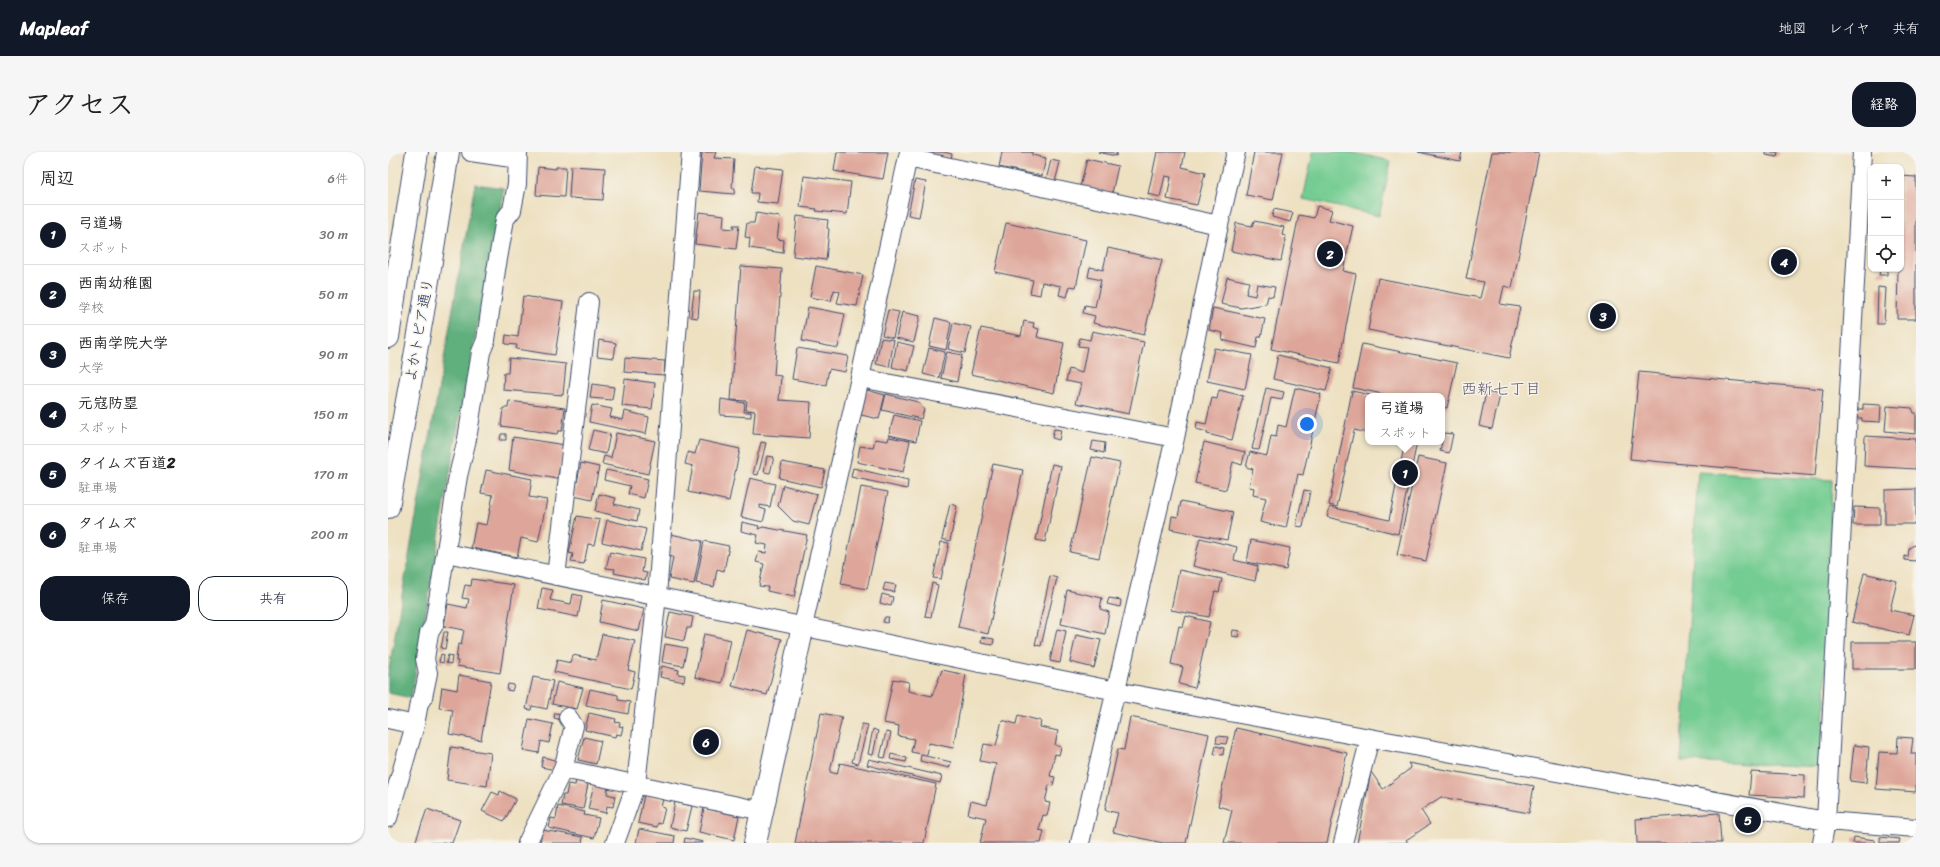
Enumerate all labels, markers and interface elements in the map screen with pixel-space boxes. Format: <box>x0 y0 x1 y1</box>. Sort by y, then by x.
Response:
text: Mapleaf <box>20 12 88 45</box>
text: 地図 <box>1779 16 1807 41</box>
text: レイヤ <box>1829 16 1870 41</box>
text: 共有 <box>1892 16 1920 41</box>
text: アクセス <box>24 80 134 129</box>
button: 経路 <box>1852 82 1916 127</box>
text: 周辺 <box>40 163 74 193</box>
map controls <box>1868 164 1904 272</box>
button: + <box>1868 164 1904 200</box>
text: 6件 <box>328 167 348 190</box>
button: − <box>1868 200 1904 236</box>
text: 弓道場 <box>78 210 123 236</box>
text: 1 <box>50 223 56 246</box>
text: 30 m <box>319 223 348 246</box>
text: スポット <box>78 236 130 259</box>
button: locate <box>1868 236 1904 272</box>
pin: 2 <box>1317 239 1343 269</box>
pin: 4 <box>1771 247 1797 277</box>
text: 西南幼稚園 <box>78 270 153 296</box>
street label: よかトピア通り <box>397 276 441 384</box>
text: 2 <box>49 283 57 306</box>
text: 50 m <box>318 283 348 306</box>
text: 学校 <box>78 296 104 319</box>
pin: 3 <box>1590 301 1616 331</box>
text: 西南学院大学 <box>78 330 168 356</box>
text: 3 <box>49 343 57 366</box>
text: 90 m <box>318 343 348 366</box>
text: 大学 <box>78 356 104 379</box>
district label: 西新七丁目 <box>1461 374 1541 403</box>
text: 元寇防塁 <box>78 390 138 416</box>
popup <box>1365 393 1445 445</box>
text: 弓道場 <box>1379 395 1424 421</box>
text: 4 <box>49 403 57 426</box>
text: 150 m <box>313 403 348 426</box>
your location <box>1297 414 1317 434</box>
text: スポット <box>78 416 130 439</box>
text: スポット <box>1379 421 1431 444</box>
text: タイムズ百道2 <box>78 450 175 476</box>
pin: 1 <box>1392 458 1418 488</box>
text: 5 <box>49 463 57 486</box>
text: 170 m <box>313 463 348 486</box>
text: 駐車場 <box>78 476 117 499</box>
text: タイムズ <box>78 510 137 536</box>
text: 6 <box>49 523 57 546</box>
text: 200 m <box>311 523 348 546</box>
text: 駐車場 <box>78 536 117 559</box>
button: 保存 <box>40 576 190 621</box>
button: 共有 <box>198 576 348 621</box>
pin: 6 <box>693 727 719 757</box>
pin: 5 <box>1735 805 1761 835</box>

